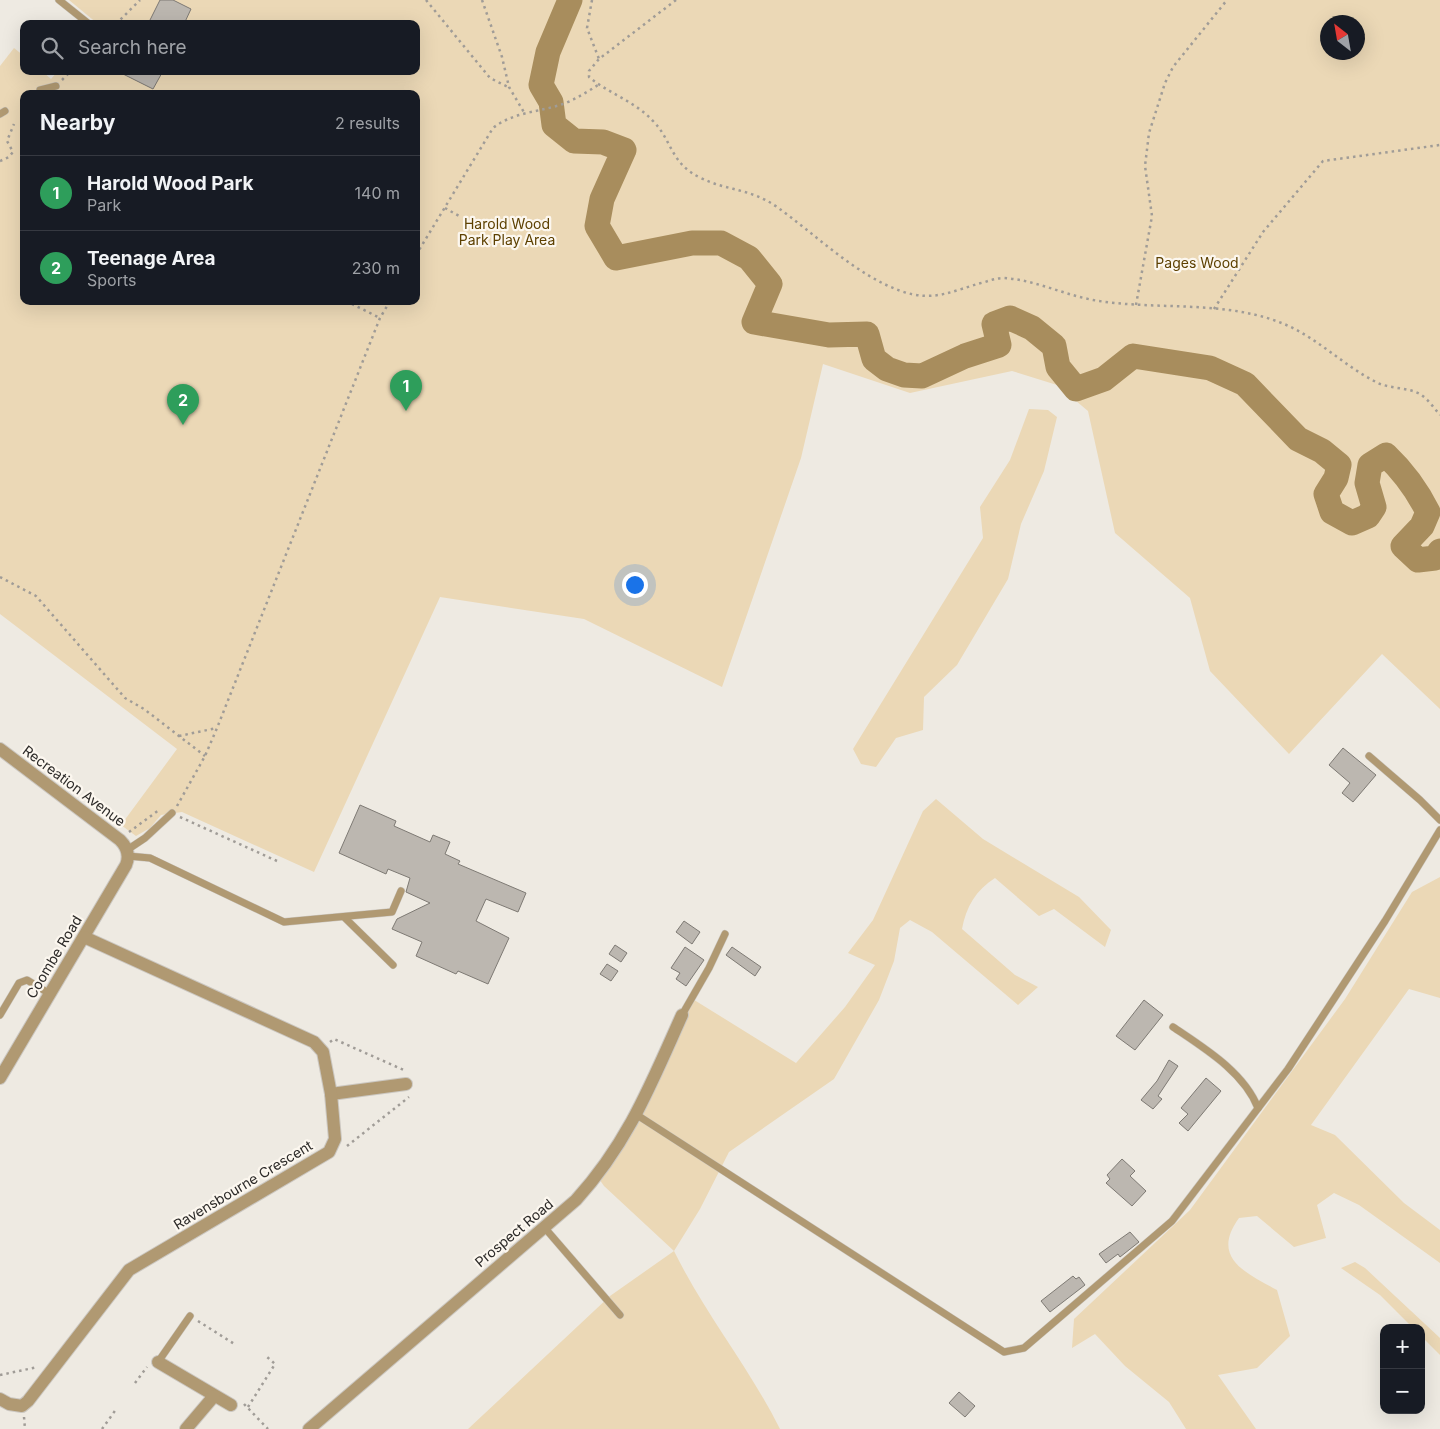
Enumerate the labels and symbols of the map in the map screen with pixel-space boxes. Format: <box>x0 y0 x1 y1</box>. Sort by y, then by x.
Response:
north arrow <box>1320 15 1365 60</box>
park label: Harold Wood Park Play Area <box>459 215 555 248</box>
park label: Pages Wood <box>1155 254 1239 271</box>
pin: 1 <box>390 370 422 411</box>
pin: 2 <box>167 384 199 425</box>
your location <box>622 572 648 598</box>
street label: Recreation Avenue <box>20 742 129 830</box>
street label: Coombe Road <box>22 912 85 1001</box>
street label: Ravensbourne Crescent <box>170 1136 316 1233</box>
street label: Prospect Road <box>471 1195 556 1270</box>

